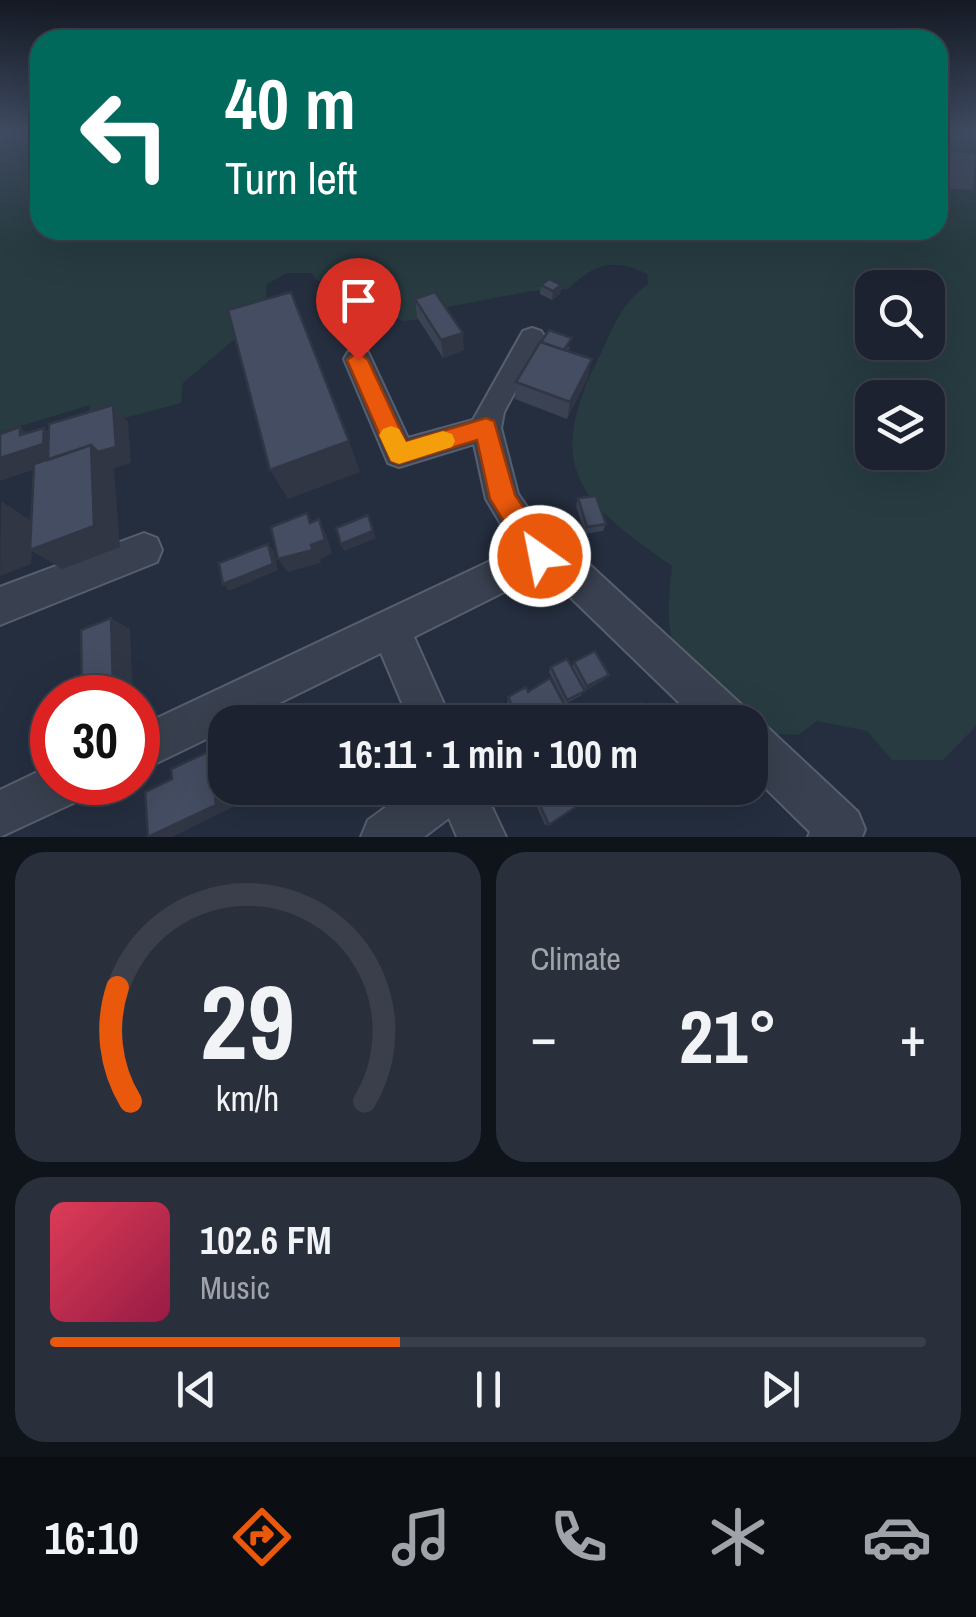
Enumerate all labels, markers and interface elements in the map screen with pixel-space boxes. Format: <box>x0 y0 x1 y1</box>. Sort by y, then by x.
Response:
text: 40 m <box>225 57 356 151</box>
icon: left <box>60 70 190 200</box>
text: Turn left <box>225 147 357 208</box>
pin <box>316 258 401 361</box>
map controls <box>855 270 945 470</box>
button: search <box>855 270 945 360</box>
icon: arrive <box>331 273 386 328</box>
button: layers <box>855 380 945 470</box>
position arrow <box>488 504 592 608</box>
speed limit sign: 30 <box>30 675 160 805</box>
text: 16:11 · 1 min · 100 m <box>338 729 638 780</box>
text: Climate <box>531 937 621 980</box>
text: 29 <box>200 951 295 1091</box>
text: 21° <box>679 985 777 1086</box>
text: − <box>531 999 557 1073</box>
text: + <box>900 999 926 1073</box>
text: km/h <box>216 1074 280 1122</box>
text: 102.6 FM <box>200 1215 332 1266</box>
text: Music <box>200 1266 270 1309</box>
icon: previous <box>169 1362 224 1417</box>
icon: pause <box>461 1362 516 1417</box>
icon: next <box>753 1362 808 1417</box>
icon: directions <box>227 1502 297 1572</box>
icon: music <box>386 1502 456 1572</box>
icon: phone <box>544 1502 614 1572</box>
icon: climate <box>703 1502 773 1572</box>
icon: car <box>862 1502 932 1572</box>
text: 16:10 <box>44 1507 139 1568</box>

